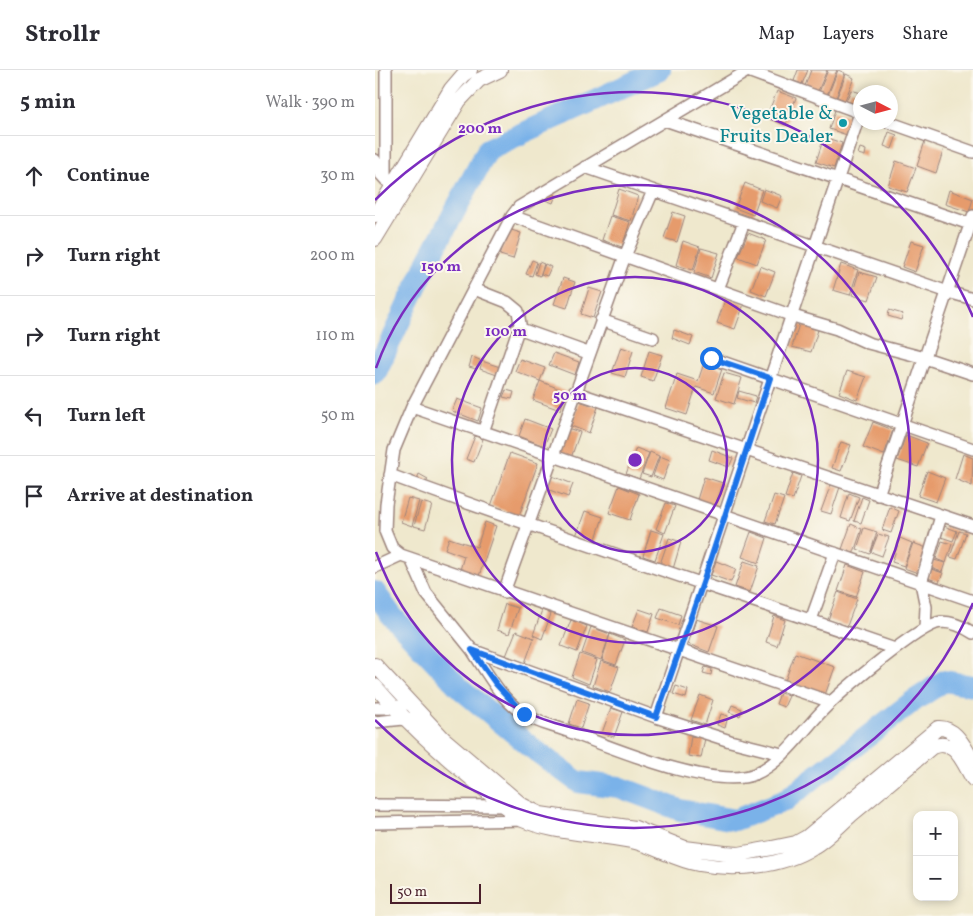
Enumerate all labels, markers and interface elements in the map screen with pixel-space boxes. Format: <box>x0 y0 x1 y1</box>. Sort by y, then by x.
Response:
text: Strollr <box>25 18 100 52</box>
text: Map <box>758 22 794 47</box>
text: Layers <box>822 22 874 47</box>
text: Share <box>902 22 948 47</box>
north arrow <box>853 85 898 130</box>
text: 5 min <box>20 88 76 117</box>
text: Walk · 390 m <box>266 92 355 114</box>
place label: Vegetable & Fruits Dealer <box>719 100 833 151</box>
marker: Vegetable & Fruits Dealer <box>837 117 849 129</box>
text: 200 m <box>458 119 502 140</box>
icon: ahead <box>20 162 48 190</box>
text: Continue <box>67 163 150 189</box>
text: 30 m <box>320 165 355 187</box>
icon: right <box>20 242 48 270</box>
text: Turn right <box>67 243 160 269</box>
text: 200 m <box>310 245 355 267</box>
text: 150 m <box>421 257 461 278</box>
icon: right <box>20 322 48 350</box>
text: 100 m <box>485 322 528 343</box>
text: Turn right <box>67 323 160 349</box>
text: 110 m <box>316 325 355 347</box>
route start <box>700 347 723 370</box>
text: 50 m <box>553 386 587 407</box>
icon: left <box>20 402 48 430</box>
text: Turn left <box>67 403 146 429</box>
text: 50 m <box>321 405 355 427</box>
centre of rings <box>626 451 644 469</box>
icon: arrive <box>20 482 48 510</box>
text: Arrive at destination <box>67 483 253 509</box>
route end <box>513 703 536 726</box>
map controls <box>913 811 958 901</box>
button: + <box>913 811 958 856</box>
button: − <box>913 856 958 901</box>
scale bar <box>390 881 481 904</box>
text: 50 m <box>397 883 427 902</box>

